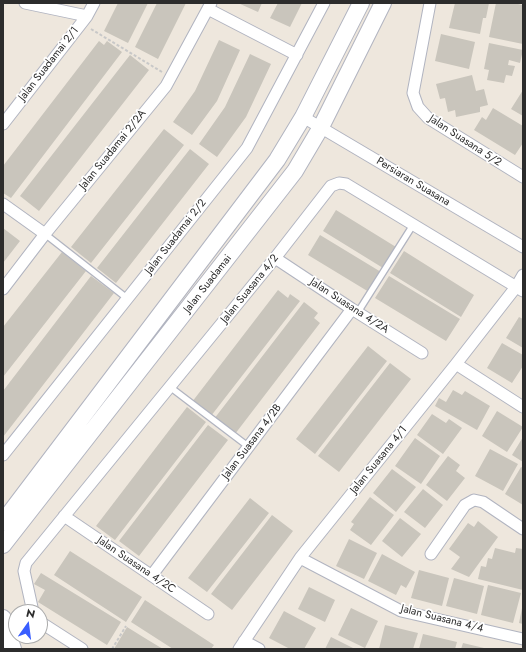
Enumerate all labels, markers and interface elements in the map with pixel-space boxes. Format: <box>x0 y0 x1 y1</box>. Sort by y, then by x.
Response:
street label: Jalan Suadamai 2/1 <box>16 24 82 104</box>
street label: Jalan Suadamai 2/2A <box>77 107 149 193</box>
street label: Jalan Suasana 5/2 <box>426 113 504 169</box>
street label: Persiaran Suasana <box>374 155 452 209</box>
street label: Jalan Suadamai 2/2 <box>143 197 209 277</box>
street label: Jalan Suadamai <box>181 252 235 316</box>
street label: Jalan Suasana 4/2 <box>218 252 282 326</box>
street label: Jalan Suasana 4/2A <box>307 276 391 336</box>
street label: Jalan Suasana 4/2B <box>220 402 284 482</box>
street label: Jalan Suasana 4/1 <box>348 424 410 496</box>
street label: Jalan Suasana 4/2C <box>94 534 178 596</box>
street label: Jalan Suasana 4/4 <box>399 602 485 636</box>
north arrow <box>8 604 48 644</box>
text: N <box>24 605 37 622</box>

